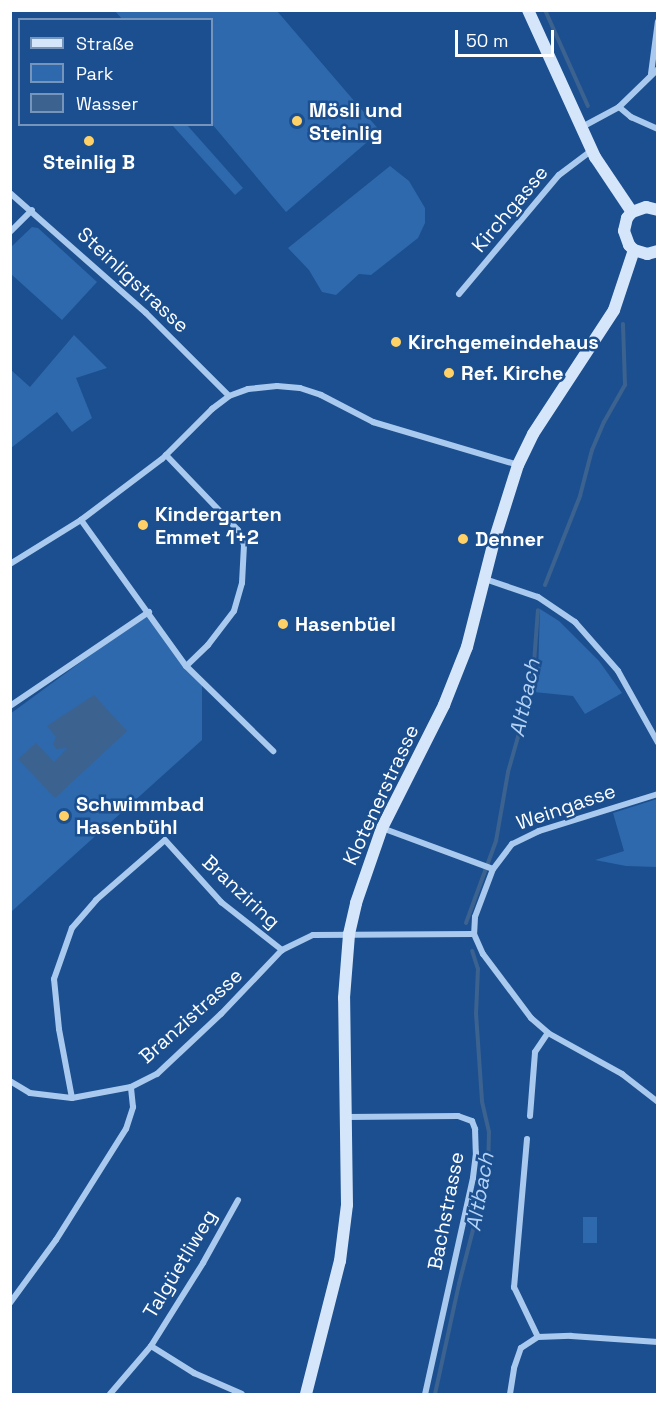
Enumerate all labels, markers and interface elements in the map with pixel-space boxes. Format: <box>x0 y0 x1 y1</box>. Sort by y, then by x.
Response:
legend <box>18 18 213 126</box>
scale bar <box>458 18 557 56</box>
text: 50 m <box>466 29 508 52</box>
text: Straße <box>76 32 134 55</box>
text: Park <box>76 62 113 85</box>
text: Wasser <box>76 92 138 115</box>
place label: Mösli und Steinlig <box>309 98 402 145</box>
marker: Mösli und Steinlig <box>290 114 304 128</box>
marker: Steinlig B <box>82 134 96 148</box>
place label: Steinlig B <box>43 150 135 174</box>
street label: Kirchgasse <box>467 161 553 257</box>
street label: Steinligstrasse <box>72 222 194 338</box>
place label: Kirchgemeindehaus <box>408 330 599 354</box>
marker: Kirchgemeindehaus <box>389 335 403 349</box>
place label: Ref. Kirche <box>461 361 564 385</box>
marker: Ref. Kirche <box>442 366 456 380</box>
place label: Kindergarten Emmet 1+2 <box>155 502 282 549</box>
marker: Kindergarten Emmet 1+2 <box>136 518 150 532</box>
place label: Denner <box>475 527 544 551</box>
marker: Denner <box>456 532 470 546</box>
place label: Hasenbüel <box>295 612 396 636</box>
marker: Hasenbüel <box>276 617 290 631</box>
water label: Altbach <box>504 657 546 739</box>
street label: Klotenerstrasse <box>338 721 424 869</box>
street label: Weingasse <box>513 779 619 835</box>
place label: Schwimmbad Hasenbühl <box>76 792 204 839</box>
marker: Schwimmbad Hasenbühl <box>57 809 71 823</box>
street label: Branziring <box>197 850 285 934</box>
street label: Branzistrasse <box>134 963 248 1069</box>
street label: Bachstrasse <box>423 1150 469 1272</box>
water label: Altbach <box>461 1151 499 1233</box>
street label: Talgüetliweg <box>138 1205 222 1323</box>

